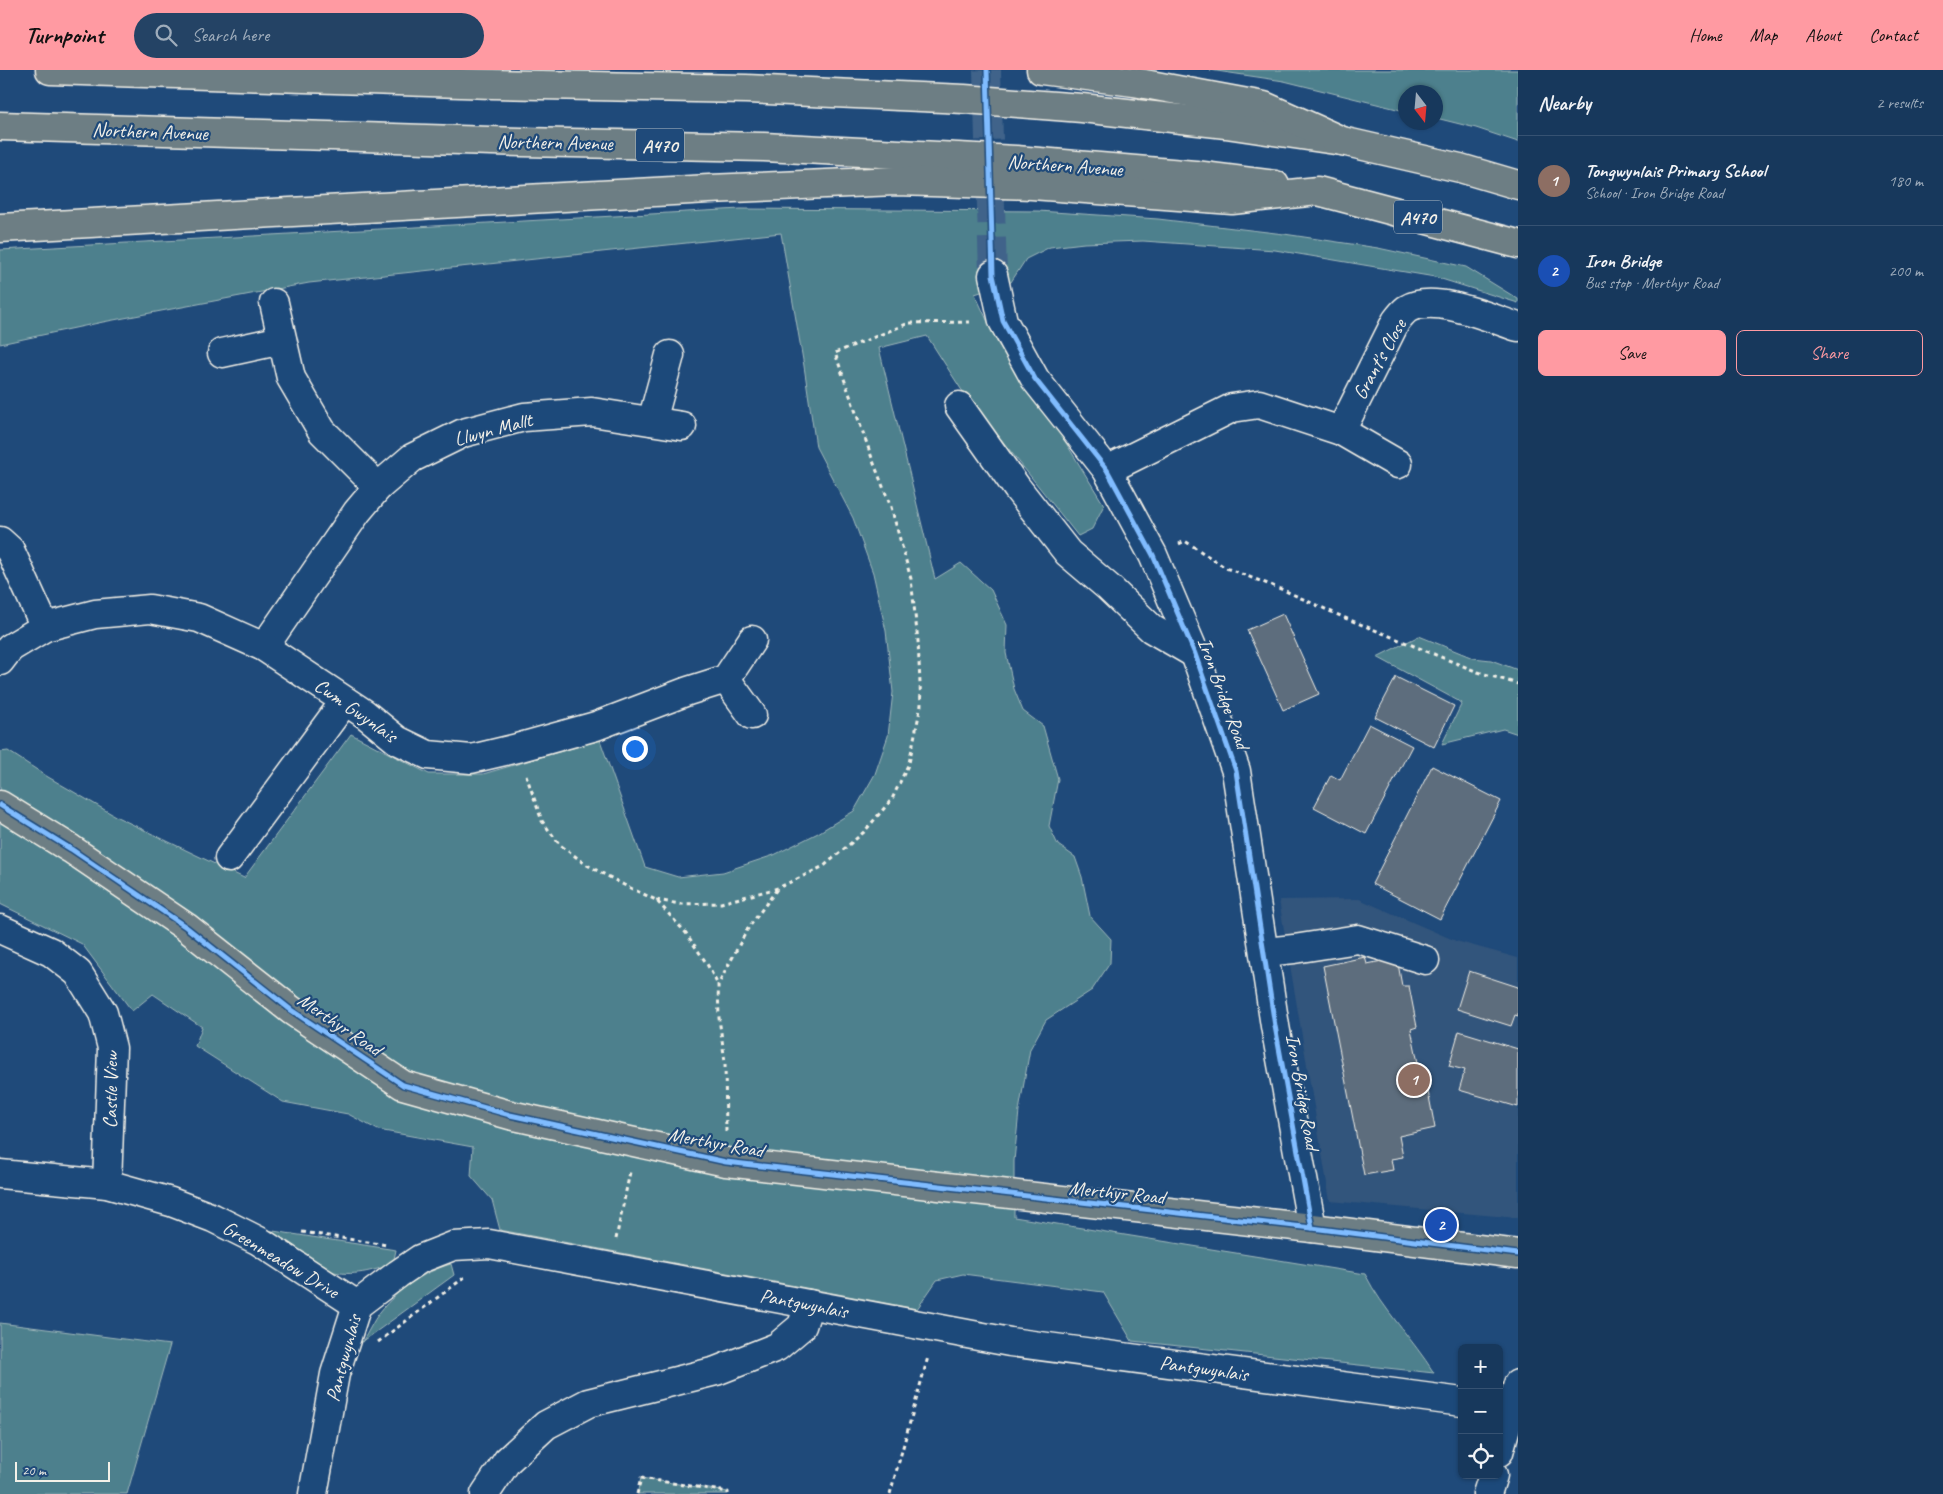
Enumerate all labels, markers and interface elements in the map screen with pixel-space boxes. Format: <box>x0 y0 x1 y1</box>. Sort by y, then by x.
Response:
search box <box>134 13 484 58</box>
text: Turnpoint <box>25 20 104 50</box>
icon: search <box>152 21 180 49</box>
text: Search here <box>192 23 269 47</box>
text: Home <box>1689 24 1722 46</box>
text: Map <box>1750 24 1777 46</box>
text: About <box>1805 24 1841 46</box>
text: Contact <box>1869 24 1918 46</box>
north arrow <box>1398 85 1443 130</box>
text: Nearby <box>1538 90 1591 116</box>
text: 2 results <box>1876 93 1923 113</box>
street label: Northern Avenue <box>92 117 210 146</box>
road number: A470 <box>636 128 684 162</box>
street label: Northern Avenue <box>497 129 614 156</box>
street label: Northern Avenue <box>1007 149 1125 182</box>
text: Tongwynlais Primary School <box>1585 159 1766 183</box>
text: 1 <box>1550 171 1558 191</box>
text: 180 m <box>1889 171 1923 191</box>
text: School · Iron Bridge Road <box>1585 183 1724 203</box>
road number: A470 <box>1394 200 1442 233</box>
text: Iron Bridge <box>1585 249 1661 273</box>
text: 2 <box>1550 261 1558 281</box>
text: 200 m <box>1889 261 1923 281</box>
text: Bus stop · Merthyr Road <box>1585 273 1719 293</box>
street label: Grant's Close <box>1347 313 1413 404</box>
button: Save <box>1538 330 1726 376</box>
button: Share <box>1736 330 1923 376</box>
street label: Llwyn Mallt <box>451 406 537 452</box>
street label: Iron Bridge Road <box>1192 634 1256 755</box>
street label: Cwm Gwynlais <box>309 673 404 749</box>
your location <box>622 736 648 762</box>
street label: Merthyr Road <box>293 987 389 1063</box>
street label: Iron Bridge Road <box>1280 1032 1326 1155</box>
street label: Castle View <box>97 1050 124 1129</box>
pin: 1 <box>1398 1061 1430 1099</box>
street label: Merthyr Road <box>666 1122 769 1164</box>
street label: Merthyr Road <box>1068 1175 1169 1210</box>
pin: 2 <box>1425 1206 1457 1244</box>
street label: Greenmeadow Drive <box>218 1215 345 1305</box>
street label: Pantgwynlais <box>758 1283 852 1325</box>
street label: Pantgwynlais <box>320 1310 368 1404</box>
map controls <box>1458 1344 1503 1479</box>
button: + <box>1458 1344 1503 1389</box>
street label: Pantgwynlais <box>1158 1350 1252 1387</box>
button: − <box>1458 1389 1503 1434</box>
button: locate <box>1458 1434 1503 1479</box>
scale bar <box>15 1459 110 1482</box>
text: 20 m <box>22 1462 46 1479</box>

